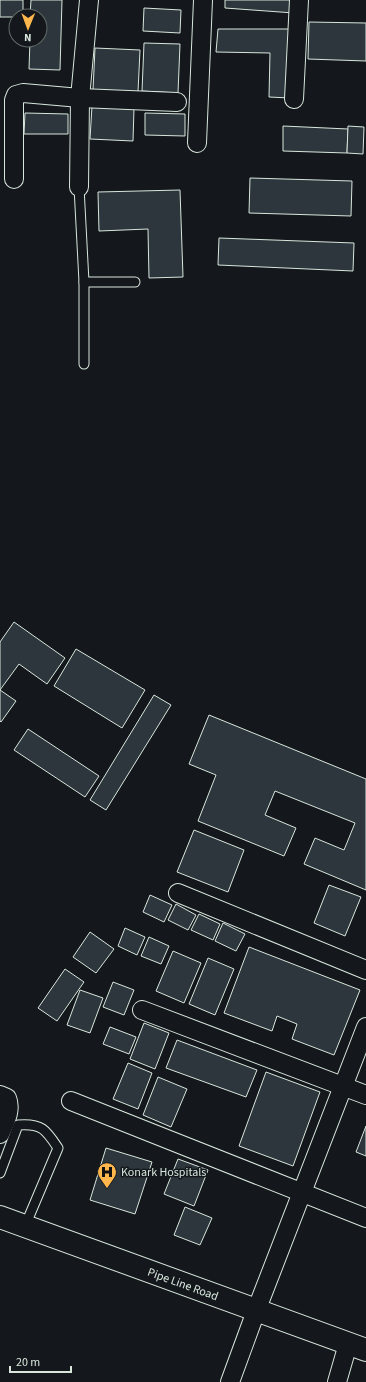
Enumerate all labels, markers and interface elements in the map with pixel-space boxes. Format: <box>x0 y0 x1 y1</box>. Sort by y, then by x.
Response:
north arrow <box>8 8 48 48</box>
text: N <box>24 30 32 45</box>
hospital icon: Konark Hospitals <box>96 1161 118 1189</box>
place label: Konark Hospitals <box>121 1164 206 1181</box>
street label: Pipe Line Road <box>145 1264 221 1305</box>
scale bar <box>10 1348 71 1374</box>
text: 20 m <box>16 1354 40 1371</box>

